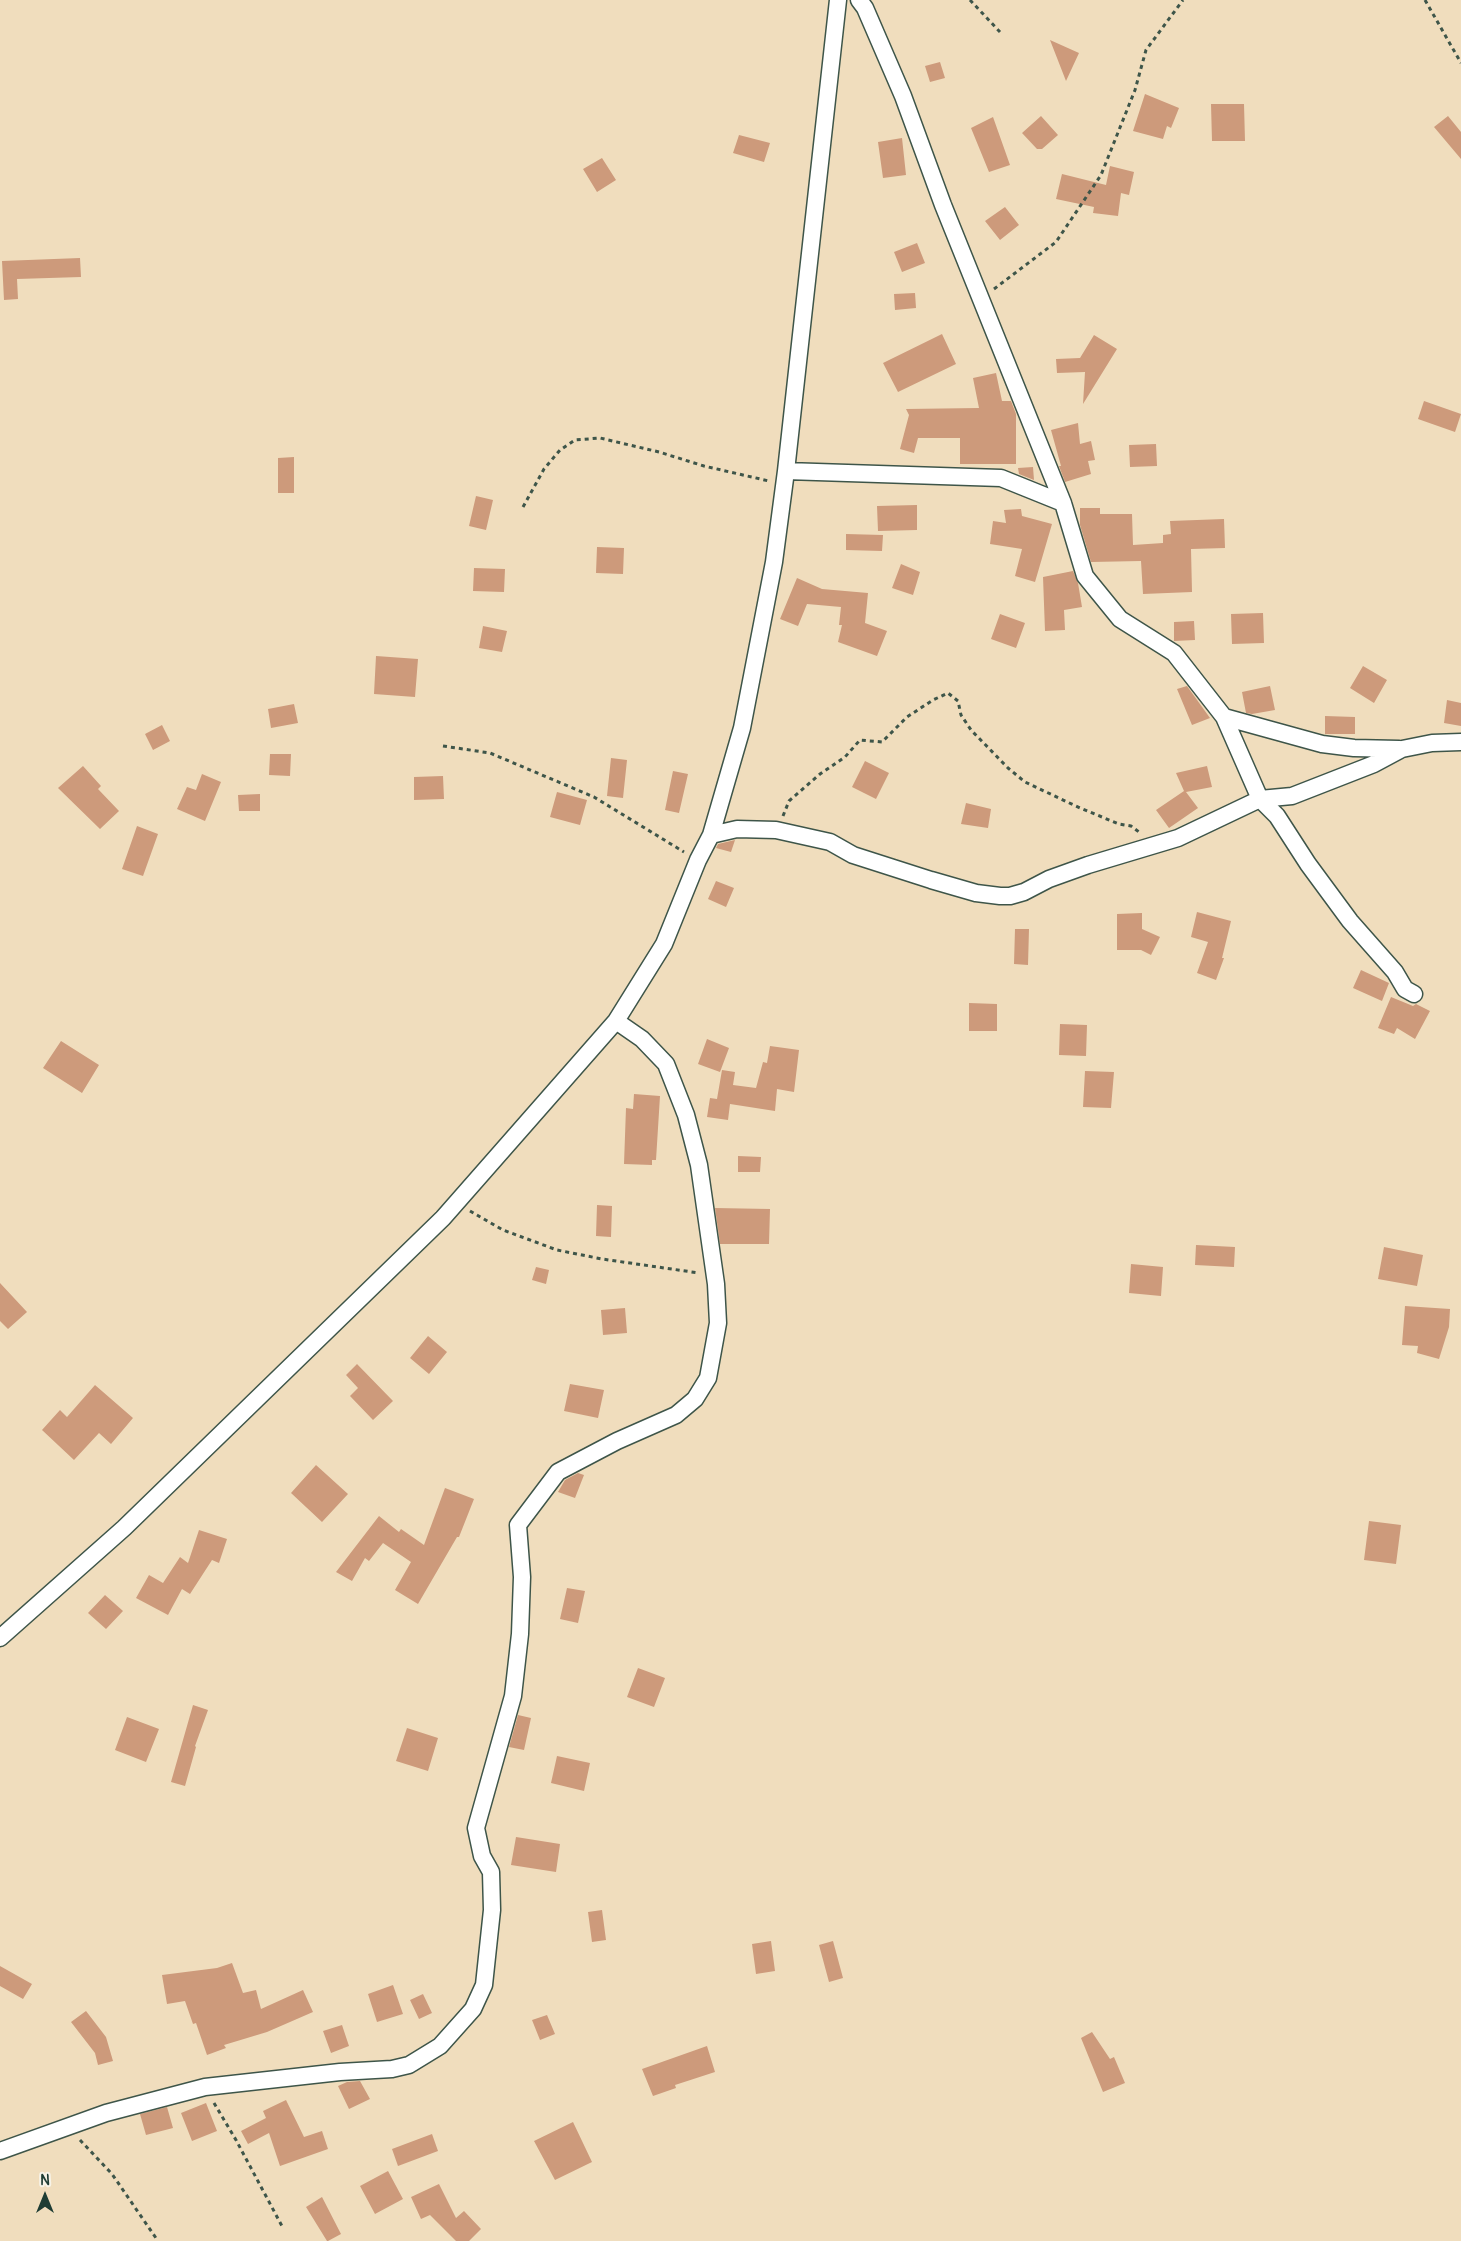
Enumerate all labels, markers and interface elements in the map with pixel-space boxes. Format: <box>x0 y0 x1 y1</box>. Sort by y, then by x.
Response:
north arrow <box>20 2171 70 2221</box>
text: N <box>40 2172 50 2189</box>

